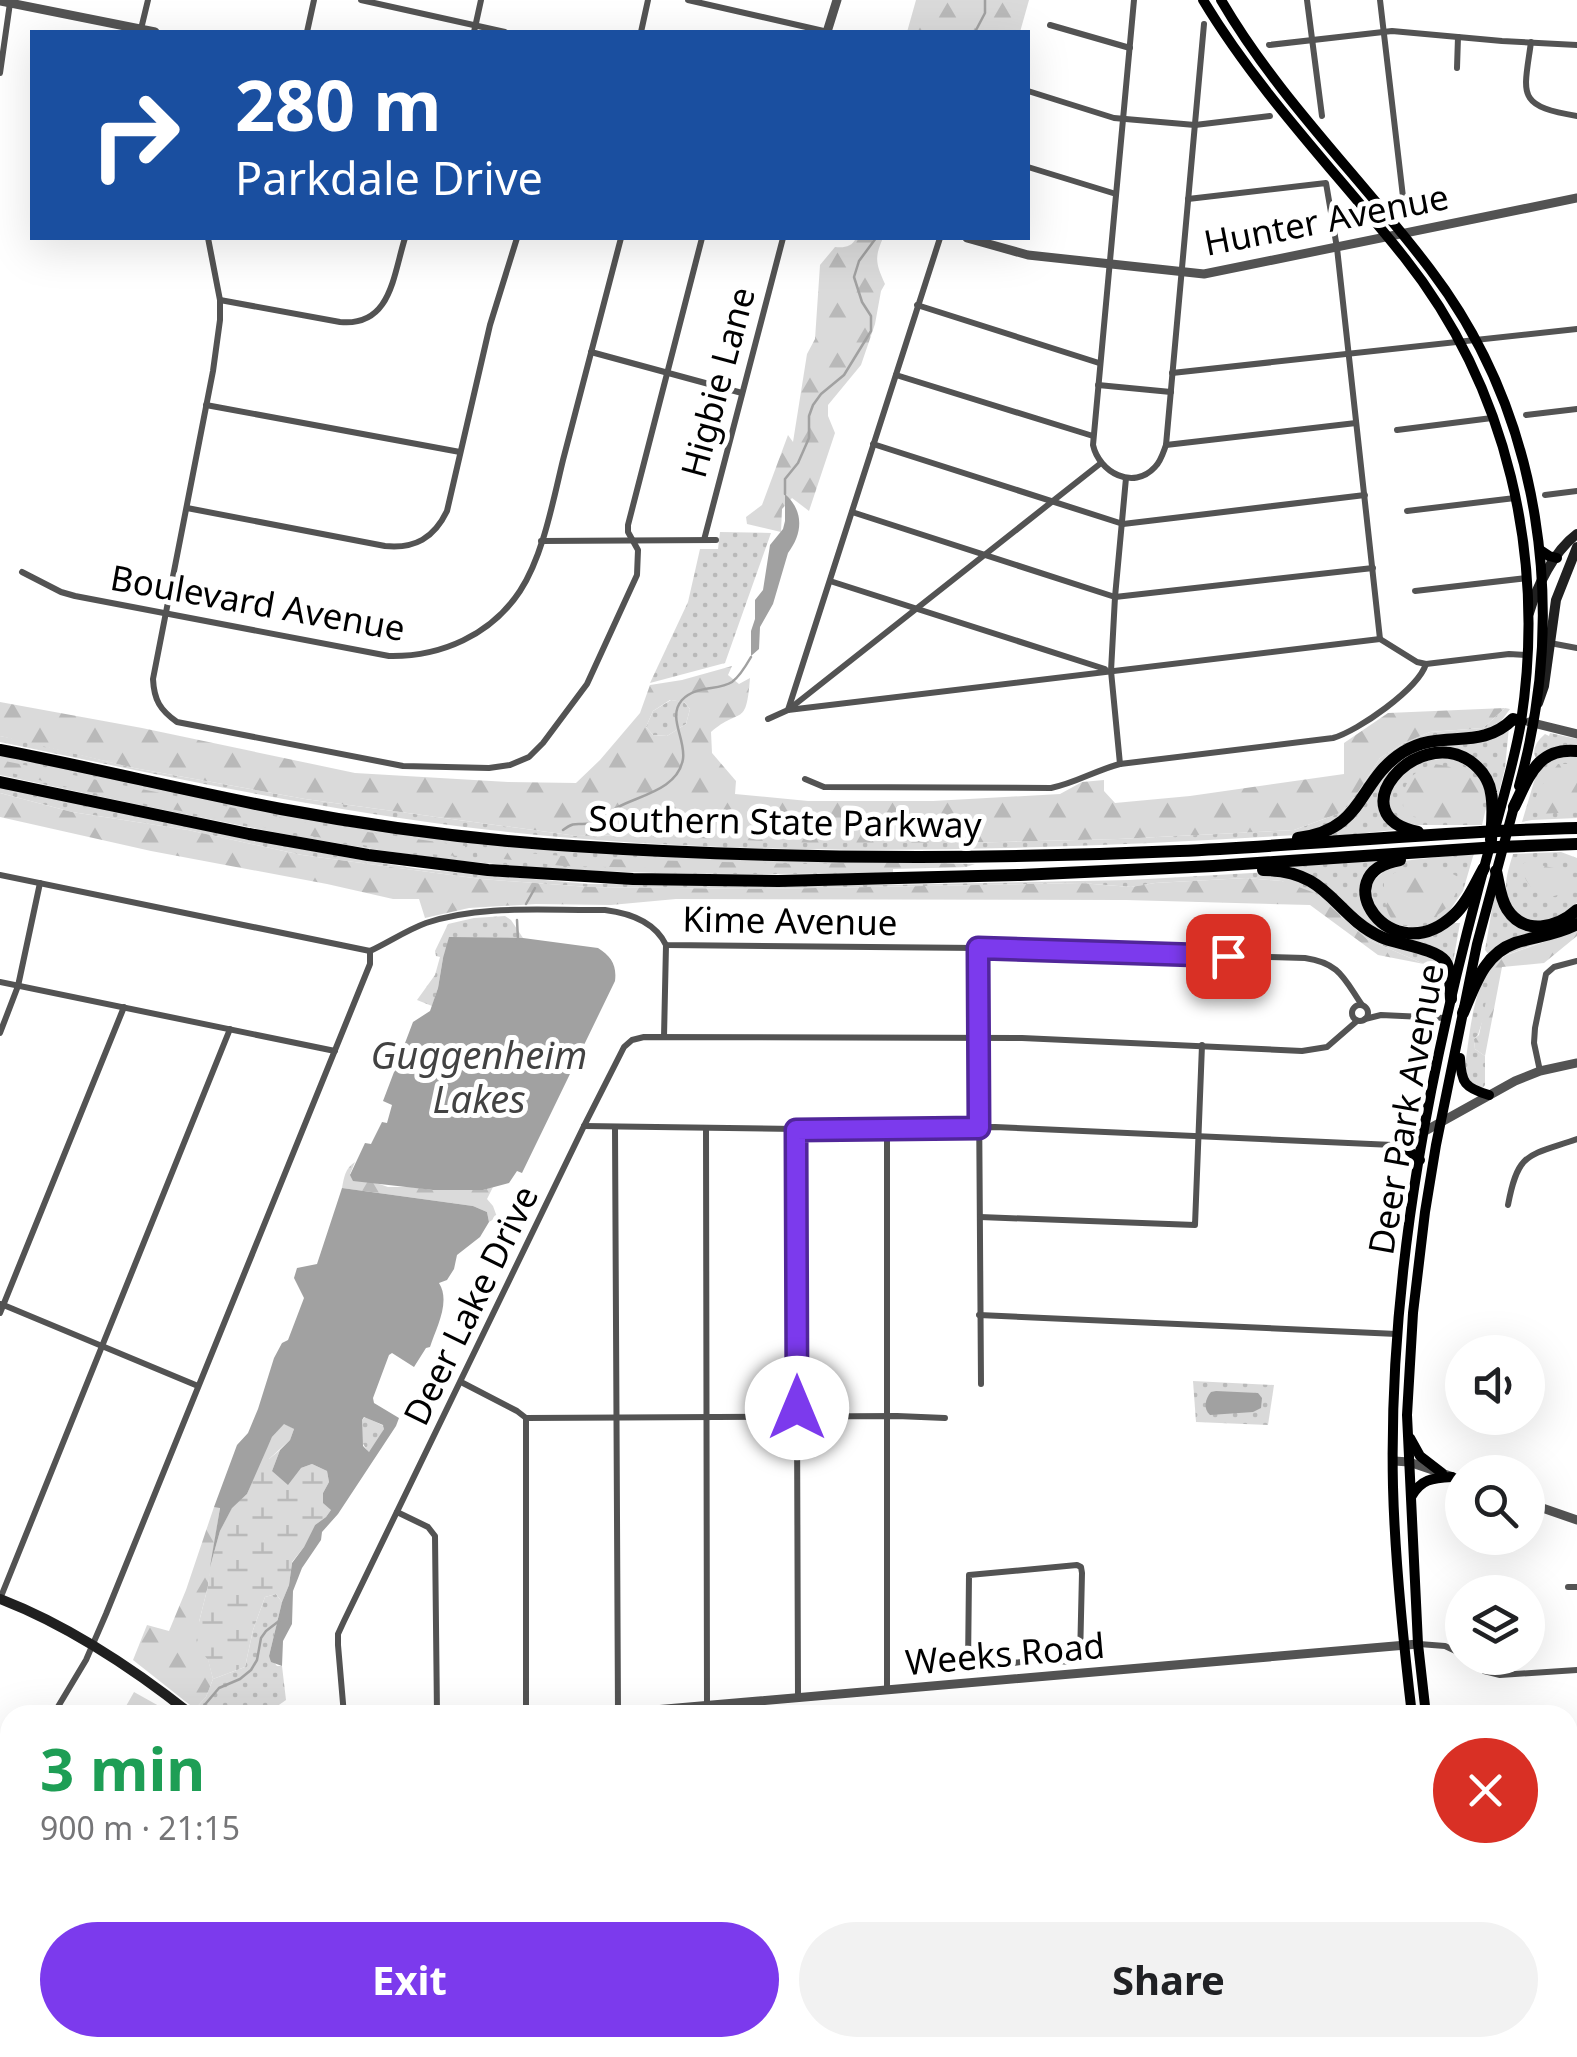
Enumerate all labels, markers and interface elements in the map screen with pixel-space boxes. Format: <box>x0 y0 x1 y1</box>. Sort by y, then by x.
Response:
text: 280 m <box>235 56 442 152</box>
icon: right <box>70 70 200 200</box>
text: Parkdale Drive <box>235 147 543 208</box>
street label: Hunter Avenue <box>1200 172 1452 266</box>
street label: Higbie Lane <box>669 282 765 482</box>
street label: Boulevard Avenue <box>107 553 409 651</box>
street label: Southern State Parkway <box>588 794 982 848</box>
street label: Kime Avenue <box>682 895 898 945</box>
pin <box>1186 914 1271 999</box>
icon: arrive <box>1201 929 1256 984</box>
street label: Deer Park Avenue <box>1356 960 1454 1258</box>
water label: Guggenheim Lakes <box>371 1028 587 1124</box>
street label: Deer Lake Drive <box>392 1178 548 1432</box>
map controls <box>1445 1335 1545 1675</box>
button: sound <box>1445 1335 1545 1435</box>
position arrow <box>745 1356 849 1460</box>
button: search <box>1445 1455 1545 1555</box>
button: layers <box>1445 1575 1545 1675</box>
street label: Weeks Road <box>903 1621 1107 1685</box>
text: 3 min <box>40 1727 205 1809</box>
button: close <box>1433 1738 1538 1843</box>
text: 900 m · 21:15 <box>40 1806 240 1849</box>
button: Exit <box>40 1922 779 2037</box>
button: Share <box>799 1922 1538 2037</box>

